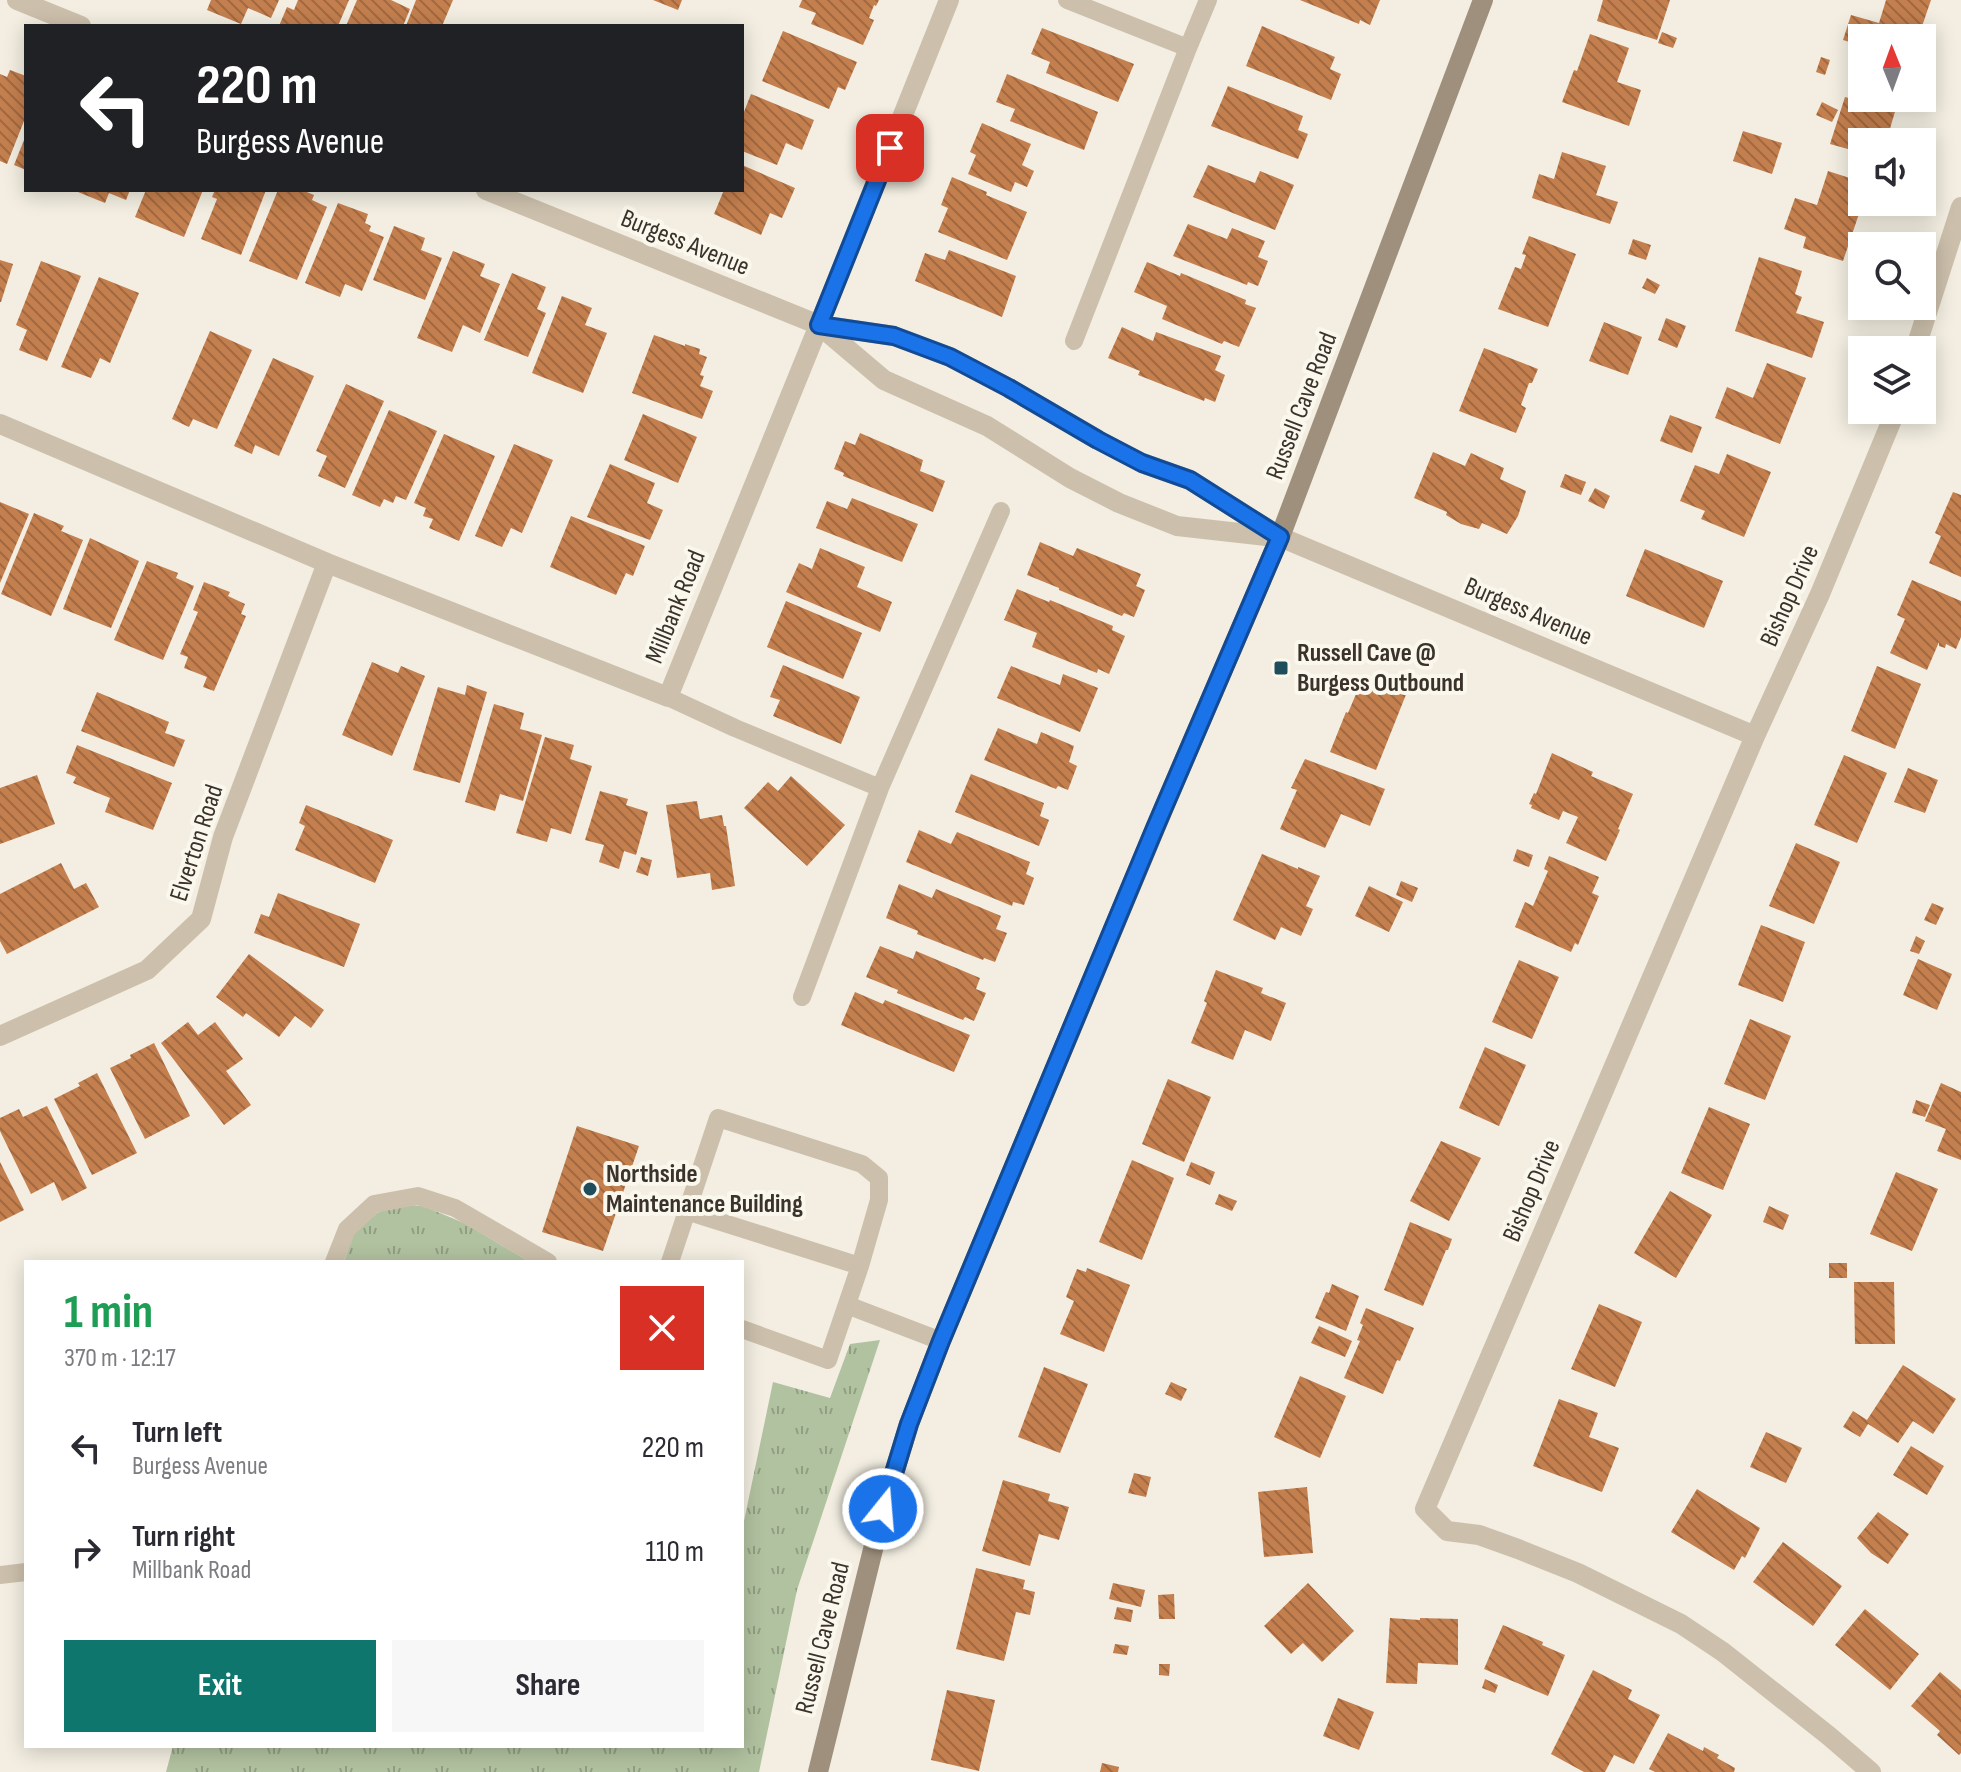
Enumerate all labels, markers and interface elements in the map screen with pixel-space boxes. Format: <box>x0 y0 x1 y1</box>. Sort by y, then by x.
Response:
north arrow <box>1848 24 1936 112</box>
map controls <box>1848 24 1936 424</box>
text: 220 m <box>196 53 318 120</box>
icon: left <box>64 56 168 160</box>
pin <box>856 114 924 182</box>
text: Burgess Avenue <box>196 121 384 164</box>
icon: arrive <box>868 126 912 170</box>
button: sound <box>1848 128 1936 216</box>
street label: Burgess Avenue <box>616 203 754 283</box>
button: search <box>1848 232 1936 320</box>
street label: Russell Cave Road <box>1260 328 1344 484</box>
button: layers <box>1848 336 1936 424</box>
street label: Bishop Drive <box>1754 540 1826 652</box>
street label: Millbank Road <box>639 546 713 668</box>
street label: Burgess Avenue <box>1459 571 1597 653</box>
place label: Russell Cave @ Burgess Outbound <box>1297 638 1464 699</box>
marker: Russell Cave @ Burgess Outbound <box>1272 659 1290 677</box>
street label: Elverton Road <box>164 781 230 905</box>
street label: Bishop Drive <box>1497 1135 1567 1247</box>
place label: Northside Maintenance Building <box>606 1159 803 1220</box>
marker: Northside Maintenance Building <box>581 1180 599 1198</box>
text: 1 min <box>64 1284 153 1341</box>
button: close <box>620 1286 704 1370</box>
text: 370 m · 12:17 <box>64 1343 176 1374</box>
text: Turn left <box>132 1415 222 1451</box>
icon: left <box>64 1426 108 1470</box>
text: 220 m <box>642 1430 704 1466</box>
text: Burgess Avenue <box>132 1451 268 1482</box>
position arrow <box>841 1467 925 1551</box>
text: Turn right <box>132 1519 235 1555</box>
icon: right <box>64 1530 108 1574</box>
text: 110 m <box>646 1534 704 1570</box>
text: Millbank Road <box>132 1555 251 1586</box>
street label: Russell Cave Road <box>789 1559 857 1717</box>
button: Exit <box>64 1640 376 1732</box>
button: Share <box>392 1640 704 1732</box>

